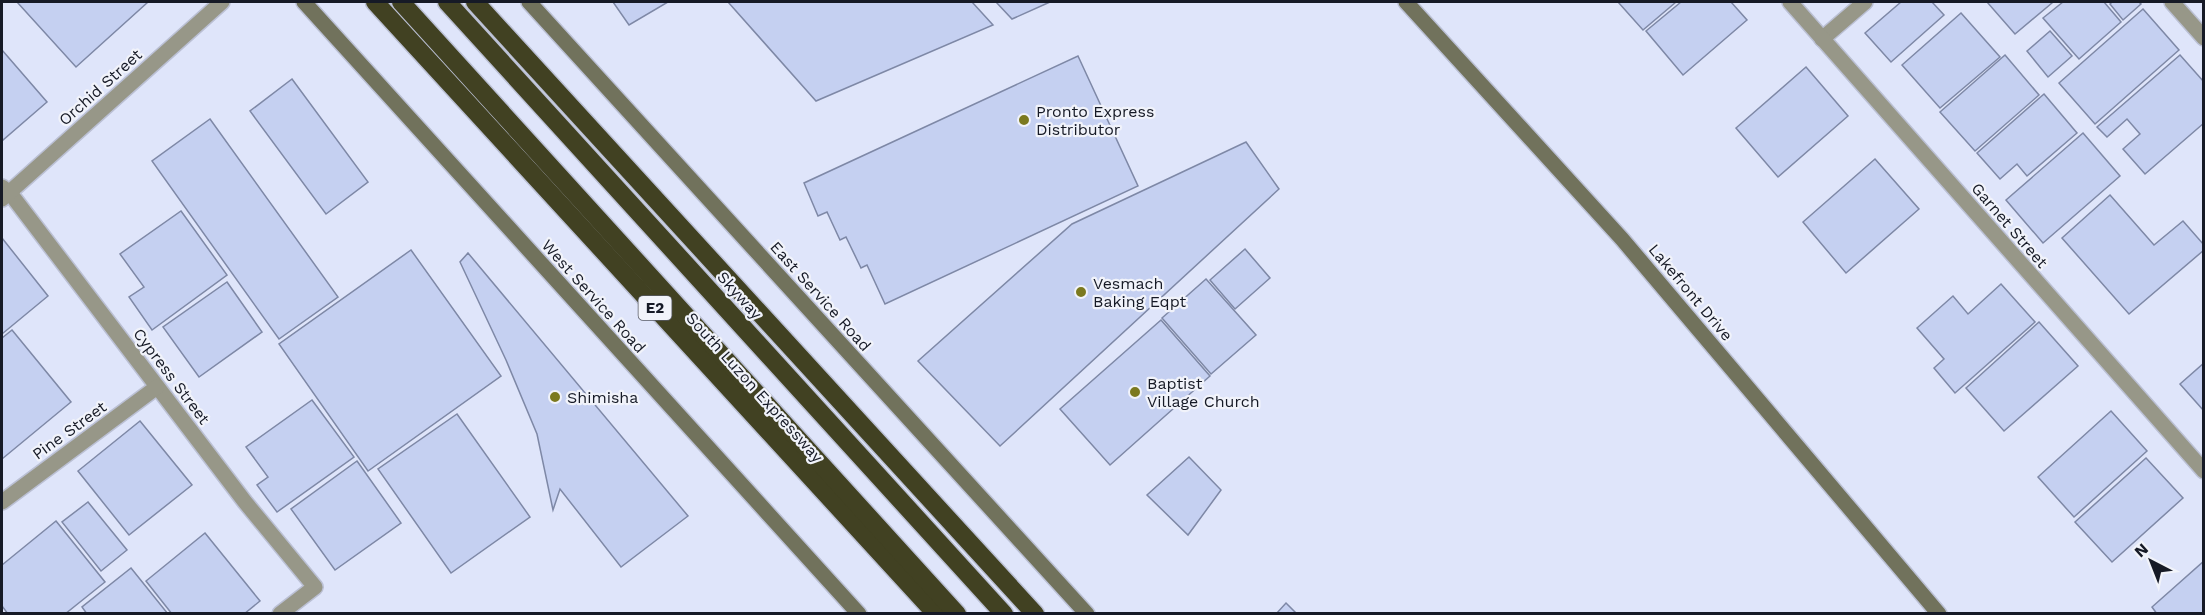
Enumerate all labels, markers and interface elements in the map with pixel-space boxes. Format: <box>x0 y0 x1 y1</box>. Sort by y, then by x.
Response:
street label: Orchid Street <box>55 45 146 130</box>
place label: Pronto Express Distributor <box>1036 102 1154 139</box>
marker: Pronto Express Distributor <box>1017 113 1031 127</box>
street label: Garnet Street <box>1968 179 2052 272</box>
street label: West Service Road <box>538 236 650 357</box>
street label: East Service Road <box>766 238 875 355</box>
street label: Lakefront Drive <box>1645 240 1737 345</box>
street label: Skyway <box>713 268 766 324</box>
place label: Vesmach Baking Eqpt <box>1093 274 1187 311</box>
marker: Vesmach Baking Eqpt <box>1074 285 1088 299</box>
road number: E2 <box>638 296 672 320</box>
street label: South Luzon Expressway <box>682 308 827 467</box>
street label: Cypress Street <box>129 325 214 428</box>
place label: Baptist Village Church <box>1147 374 1260 411</box>
marker: Baptist Village Church <box>1128 385 1142 399</box>
place label: Shimisha <box>567 388 638 407</box>
marker: Shimisha <box>548 390 562 404</box>
street label: Pine Street <box>29 397 110 464</box>
north arrow <box>2121 531 2181 591</box>
text: N <box>2131 539 2152 561</box>

